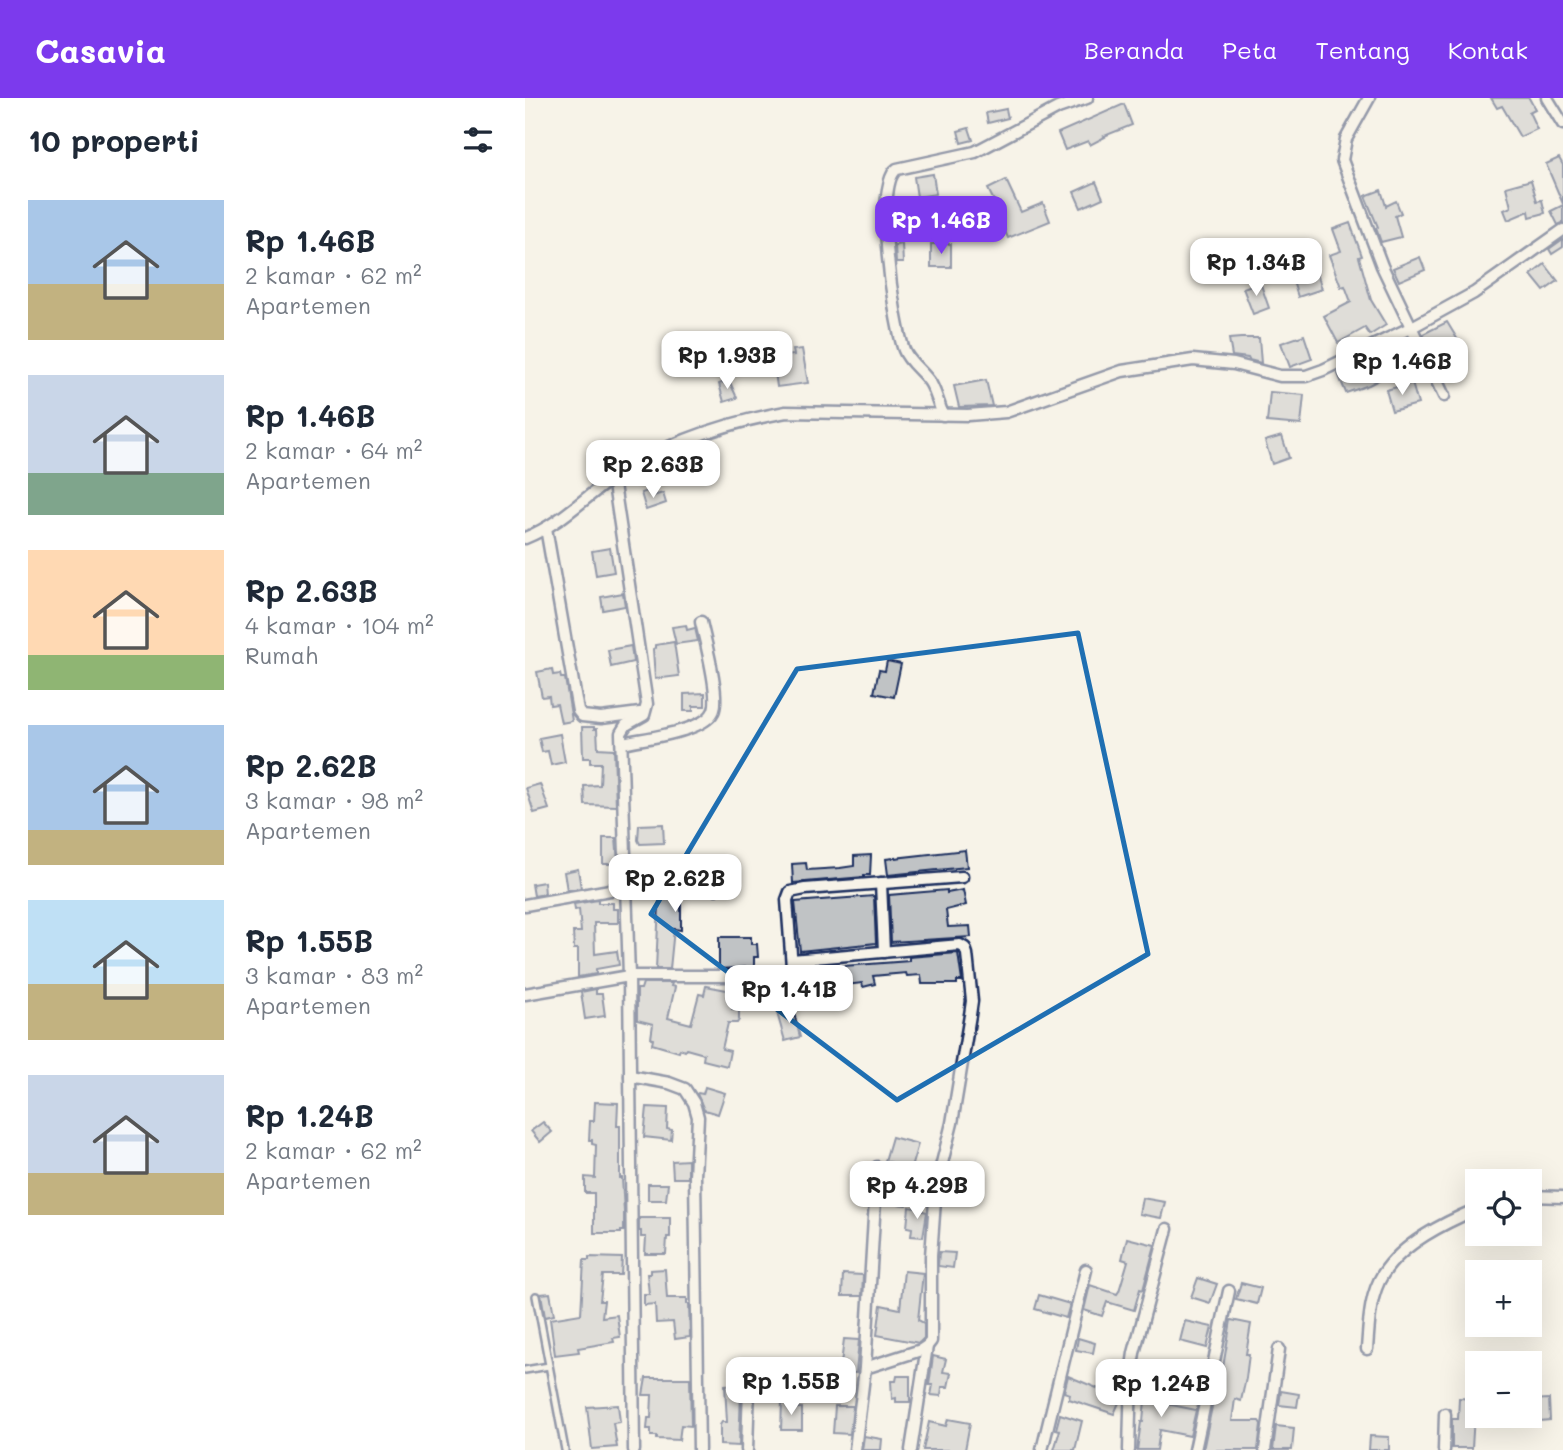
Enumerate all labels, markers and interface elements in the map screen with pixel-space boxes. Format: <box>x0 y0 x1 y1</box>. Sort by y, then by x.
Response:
text: Casavia <box>35 28 166 71</box>
text: Beranda <box>1084 34 1184 65</box>
text: Peta <box>1222 34 1277 65</box>
text: Tentang <box>1315 34 1410 65</box>
text: Kontak <box>1448 34 1528 65</box>
text: 10 properti <box>28 120 200 160</box>
icon: filters <box>459 121 497 159</box>
pin: Rp 1.46B <box>869 197 1013 256</box>
text: Rp 1.46B <box>891 204 991 234</box>
text: Rp 1.46B <box>245 220 375 260</box>
icon: home <box>84 228 168 312</box>
pin: Rp 1.34B <box>1184 238 1328 298</box>
text: Rp 1.34B <box>1206 246 1306 276</box>
text: 2 kamar · 62 m² <box>245 260 422 290</box>
text: Apartemen <box>245 290 371 320</box>
pin: Rp 1.93B <box>655 331 799 391</box>
pin: Rp 1.46B <box>1330 338 1474 397</box>
text: Rp 1.93B <box>677 339 777 369</box>
text: Rp 1.46B <box>1352 345 1452 375</box>
text: Rp 1.46B <box>245 395 375 435</box>
icon: home <box>84 403 168 487</box>
text: 2 kamar · 64 m² <box>245 435 422 465</box>
pin: Rp 2.63B <box>581 440 725 500</box>
text: Rp 2.63B <box>602 448 704 478</box>
text: Apartemen <box>245 465 371 495</box>
text: Rp 2.63B <box>245 570 378 610</box>
icon: home <box>84 578 168 662</box>
text: 4 kamar · 104 m² <box>245 610 434 640</box>
text: Rumah <box>245 640 318 670</box>
text: Rp 2.62B <box>245 745 377 785</box>
icon: home <box>84 753 168 837</box>
text: 3 kamar · 98 m² <box>245 785 423 815</box>
text: Apartemen <box>245 815 371 845</box>
pin: Rp 2.62B <box>603 854 747 914</box>
text: Rp 2.62B <box>625 862 725 892</box>
text: Rp 1.55B <box>245 920 373 960</box>
icon: home <box>84 928 168 1012</box>
text: 3 kamar · 83 m² <box>245 960 423 990</box>
pin: Rp 1.41B <box>717 965 861 1025</box>
text: Rp 1.41B <box>741 973 837 1003</box>
text: Apartemen <box>245 990 371 1020</box>
text: Rp 1.24B <box>245 1095 374 1135</box>
icon: home <box>84 1103 168 1187</box>
text: 2 kamar · 62 m² <box>245 1135 422 1165</box>
pin: Rp 4.29B <box>845 1162 989 1221</box>
text: Apartemen <box>245 1165 371 1195</box>
text: Rp 4.29B <box>866 1169 968 1199</box>
map controls <box>1465 1169 1542 1428</box>
button: locate <box>1465 1169 1542 1246</box>
button: + <box>1465 1260 1542 1337</box>
button: − <box>1465 1351 1542 1428</box>
pin: Rp 1.55B <box>719 1358 863 1417</box>
pin: Rp 1.24B <box>1089 1360 1233 1419</box>
text: Rp 1.55B <box>742 1365 840 1395</box>
text: Rp 1.24B <box>1112 1367 1210 1397</box>

